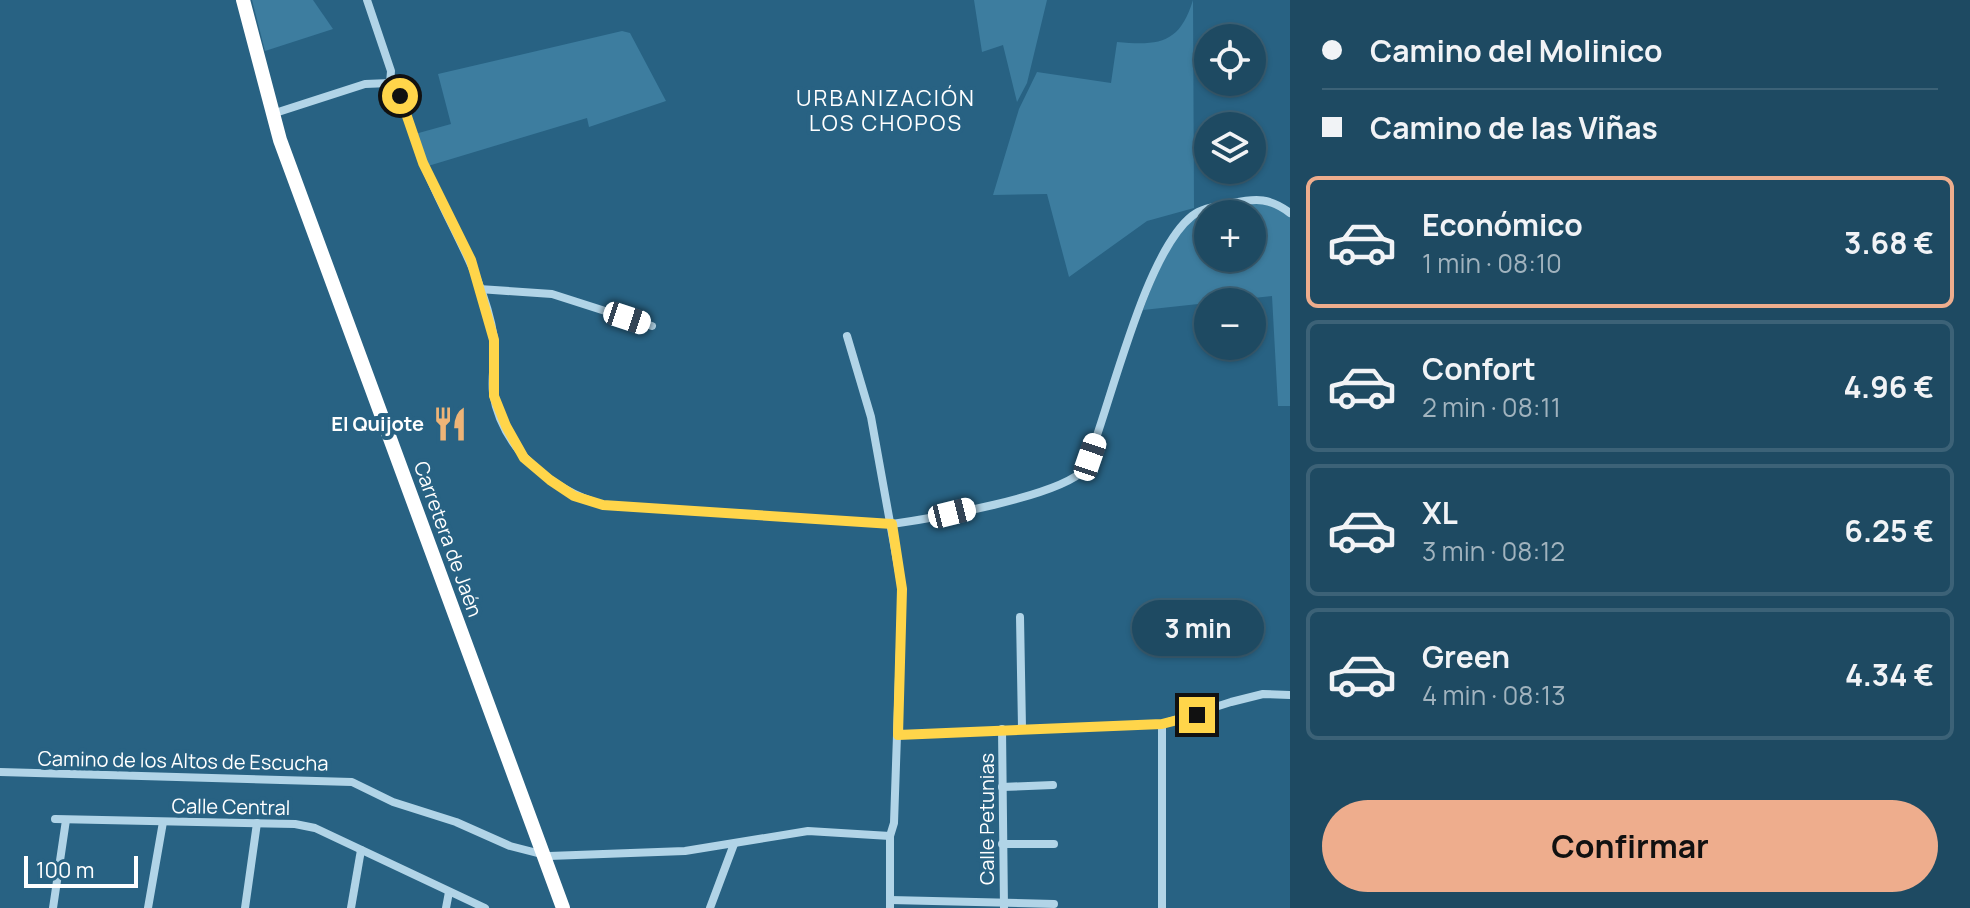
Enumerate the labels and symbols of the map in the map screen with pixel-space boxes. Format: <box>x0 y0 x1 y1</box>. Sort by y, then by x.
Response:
route start <box>382 78 418 114</box>
district label: URBANIZACIÓN LOS CHOPOS <box>796 83 976 138</box>
car <box>600 299 654 337</box>
restaurant icon: El Quijote <box>431 405 469 443</box>
place label: El Quijote <box>331 410 424 437</box>
car <box>1071 430 1109 484</box>
street label: Carretera de Jaén <box>408 457 489 620</box>
car <box>926 496 978 530</box>
callout: 3 min <box>1131 599 1263 655</box>
route end <box>1179 697 1215 733</box>
street label: Camino de los Altos de Escucha <box>37 744 329 777</box>
street label: Calle Petunias <box>973 753 1000 885</box>
street label: Calle Central <box>171 792 291 821</box>
scale bar <box>24 852 138 888</box>

